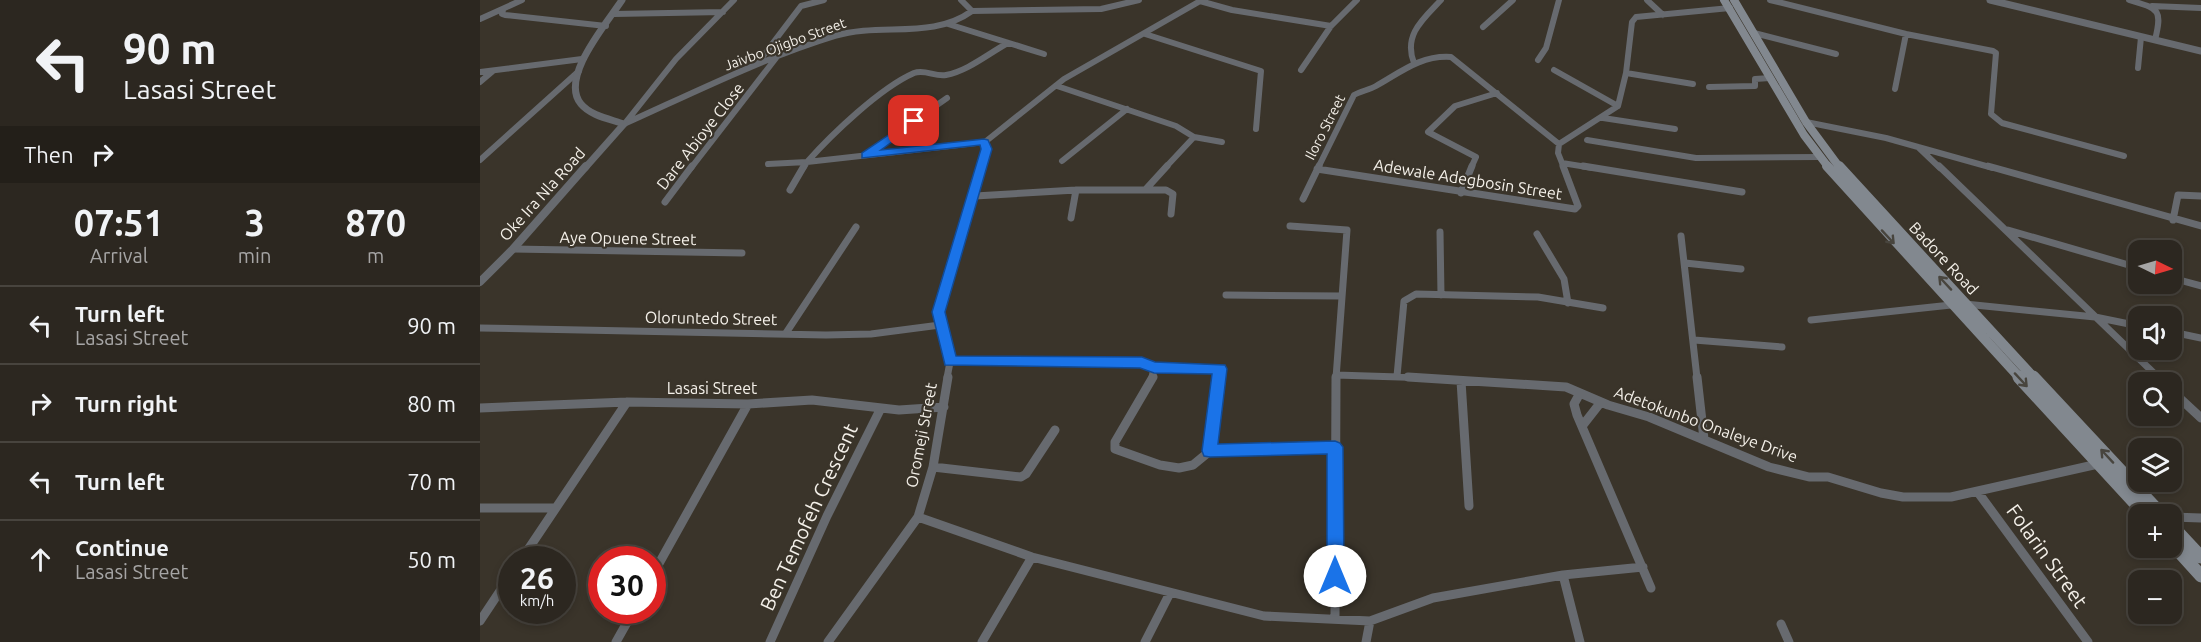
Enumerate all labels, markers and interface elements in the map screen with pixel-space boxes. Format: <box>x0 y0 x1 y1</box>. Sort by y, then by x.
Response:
street label: Jaivbo Ojigbo Street <box>722 14 848 73</box>
icon: left <box>24 24 102 102</box>
text: 90 m <box>123 25 217 72</box>
text: Lasasi Street <box>123 74 276 104</box>
street label: Dare Abioye Close <box>653 79 747 193</box>
street label: Iloro Street <box>1302 91 1349 162</box>
pin <box>888 95 939 146</box>
icon: arrive <box>897 104 930 137</box>
icon: right <box>86 138 119 171</box>
text: Then <box>24 142 74 167</box>
street label: Oke Ira Nla Road <box>495 144 589 244</box>
street label: Adewale Adegbosin Street <box>1372 155 1564 203</box>
text: 07:51 <box>74 202 164 243</box>
text: 3 <box>244 202 265 243</box>
text: 870 <box>345 202 406 243</box>
street label: Badore Road <box>1906 218 1982 298</box>
street label: Aye Opuene Street <box>560 228 697 248</box>
one-way arrow <box>1881 229 1895 244</box>
north arrow <box>2128 240 2182 294</box>
map controls <box>2128 240 2182 624</box>
text: Arrival <box>90 244 148 267</box>
text: min <box>238 244 271 267</box>
text: m <box>367 244 384 267</box>
one-way arrow <box>1938 276 1952 291</box>
text: Turn left <box>75 301 165 326</box>
button: sound <box>2128 306 2182 360</box>
street label: Oloruntedo Street <box>645 308 778 328</box>
icon: left <box>24 309 57 342</box>
text: 90 m <box>407 313 456 338</box>
text: Lasasi Street <box>75 326 188 349</box>
button: search <box>2128 372 2182 426</box>
one-way arrow <box>2014 373 2028 388</box>
street label: Lasasi Street <box>667 379 758 397</box>
street label: Oromeji Street <box>902 380 940 489</box>
street label: Adetokunbo Onaleye Drive <box>1612 382 1800 466</box>
icon: right <box>24 387 57 420</box>
text: Turn right <box>75 391 177 416</box>
text: 80 m <box>407 391 456 416</box>
street label: Ben Temofeh Crescent <box>755 420 862 614</box>
button: layers <box>2128 438 2182 492</box>
one-way arrow <box>2099 449 2114 464</box>
icon: left <box>24 465 57 498</box>
text: Turn left <box>75 469 165 494</box>
text: 70 m <box>407 469 456 494</box>
street label: Folarin Street <box>2002 500 2093 612</box>
button: + <box>2128 504 2182 558</box>
text: Continue <box>75 535 169 560</box>
icon: ahead <box>24 543 57 576</box>
position arrow <box>1303 544 1367 608</box>
speed limit sign: 30 <box>588 546 666 624</box>
text: 50 m <box>407 547 456 572</box>
text: Lasasi Street <box>75 560 188 583</box>
text: 26 <box>520 561 554 595</box>
button: − <box>2128 570 2182 624</box>
text: km/h <box>520 592 554 609</box>

